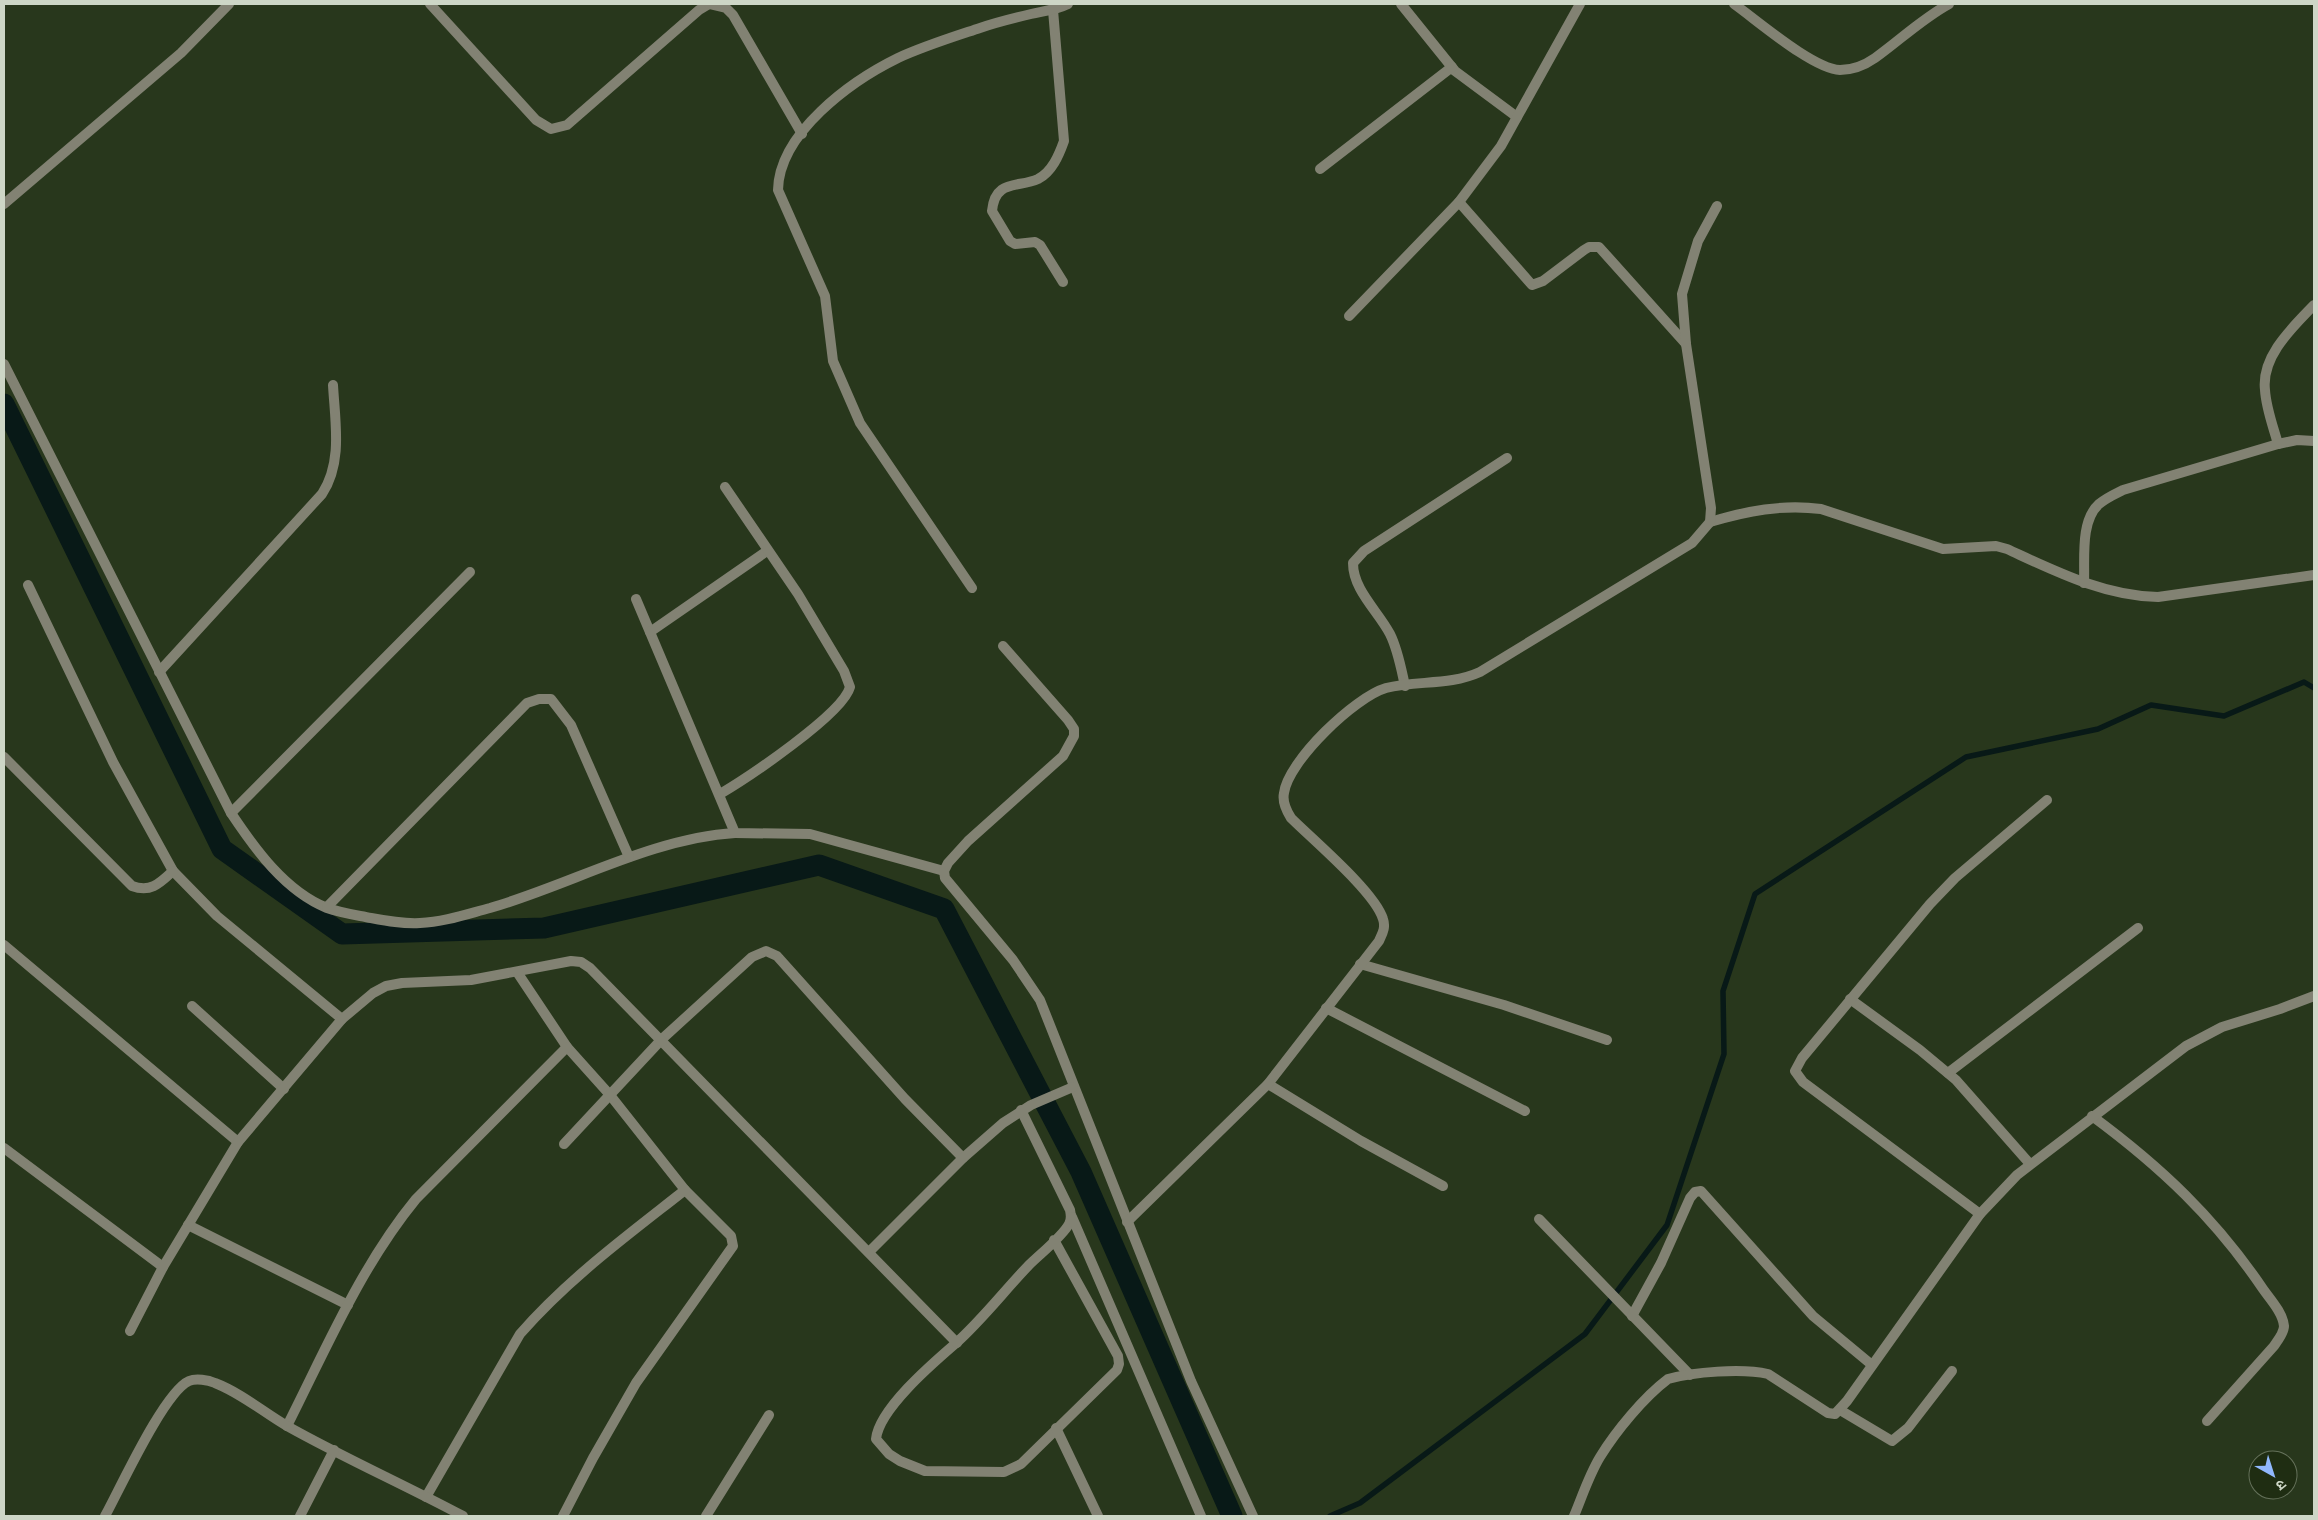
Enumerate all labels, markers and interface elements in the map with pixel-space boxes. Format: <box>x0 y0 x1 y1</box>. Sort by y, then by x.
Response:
north arrow <box>2248 1450 2298 1500</box>
text: उ <box>2271 1475 2291 1497</box>

